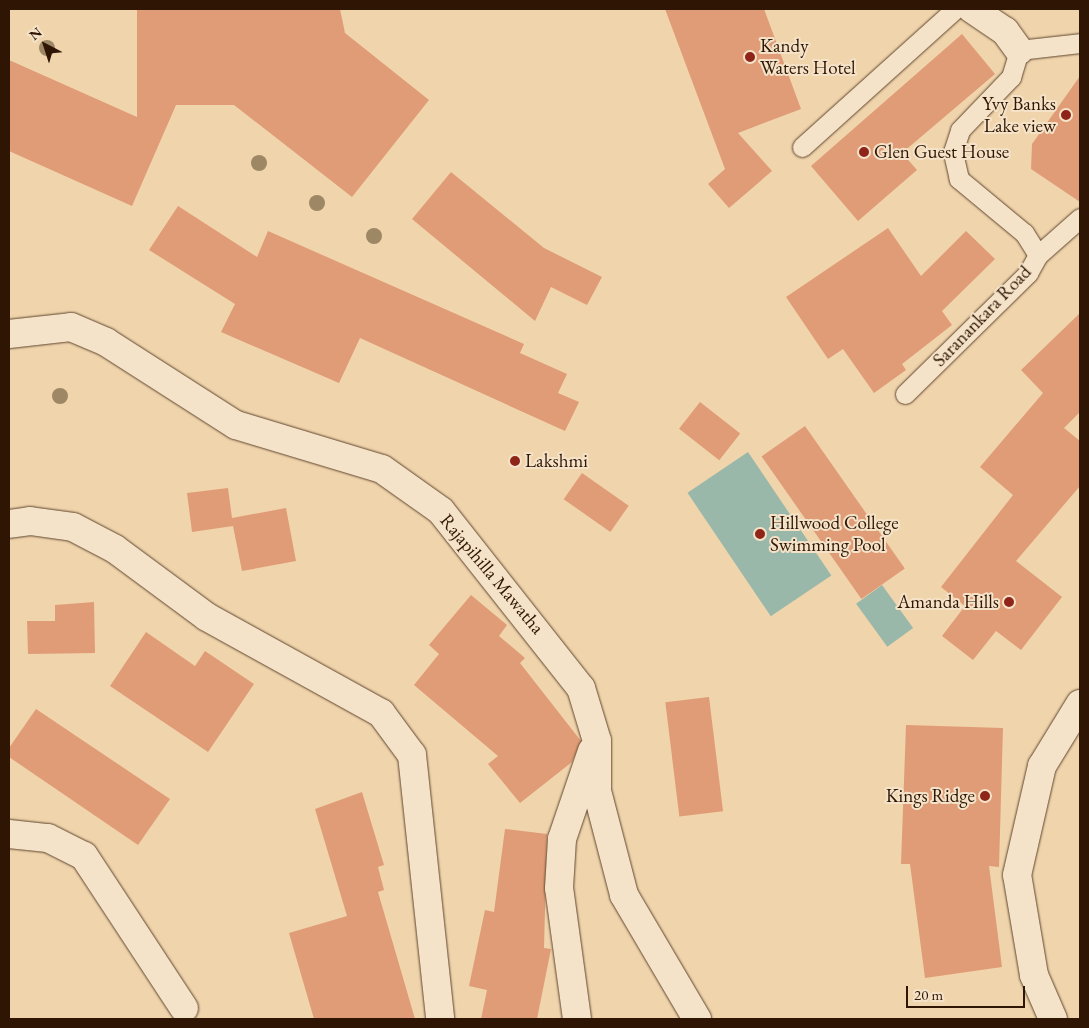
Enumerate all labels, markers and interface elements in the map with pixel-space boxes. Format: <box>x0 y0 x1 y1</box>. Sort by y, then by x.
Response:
north arrow <box>20 20 70 70</box>
text: N <box>25 23 45 44</box>
place label: Kandy Waters Hotel <box>760 35 855 79</box>
marker: Kandy Waters Hotel <box>744 51 756 63</box>
place label: Yvy Banks Lake view <box>982 93 1056 137</box>
marker: Yvy Banks Lake view <box>1060 109 1072 121</box>
place label: Glen Guest House <box>874 141 1009 163</box>
marker: Glen Guest House <box>858 146 870 158</box>
street label: Saranankara Road <box>928 261 1036 371</box>
place label: Lakshmi <box>525 450 588 472</box>
marker: Lakshmi <box>509 455 521 467</box>
street label: Rajapihilla Mawatha <box>435 509 549 639</box>
place label: Hillwood College Swimming Pool <box>770 512 899 556</box>
marker: Hillwood College Swimming Pool <box>754 528 766 540</box>
place label: Amanda Hills <box>897 591 999 613</box>
marker: Amanda Hills <box>1003 596 1015 608</box>
place label: Kings Ridge <box>886 785 975 807</box>
marker: Kings Ridge <box>979 790 991 802</box>
scale bar <box>909 976 1028 1008</box>
text: 20 m <box>914 985 943 1004</box>

